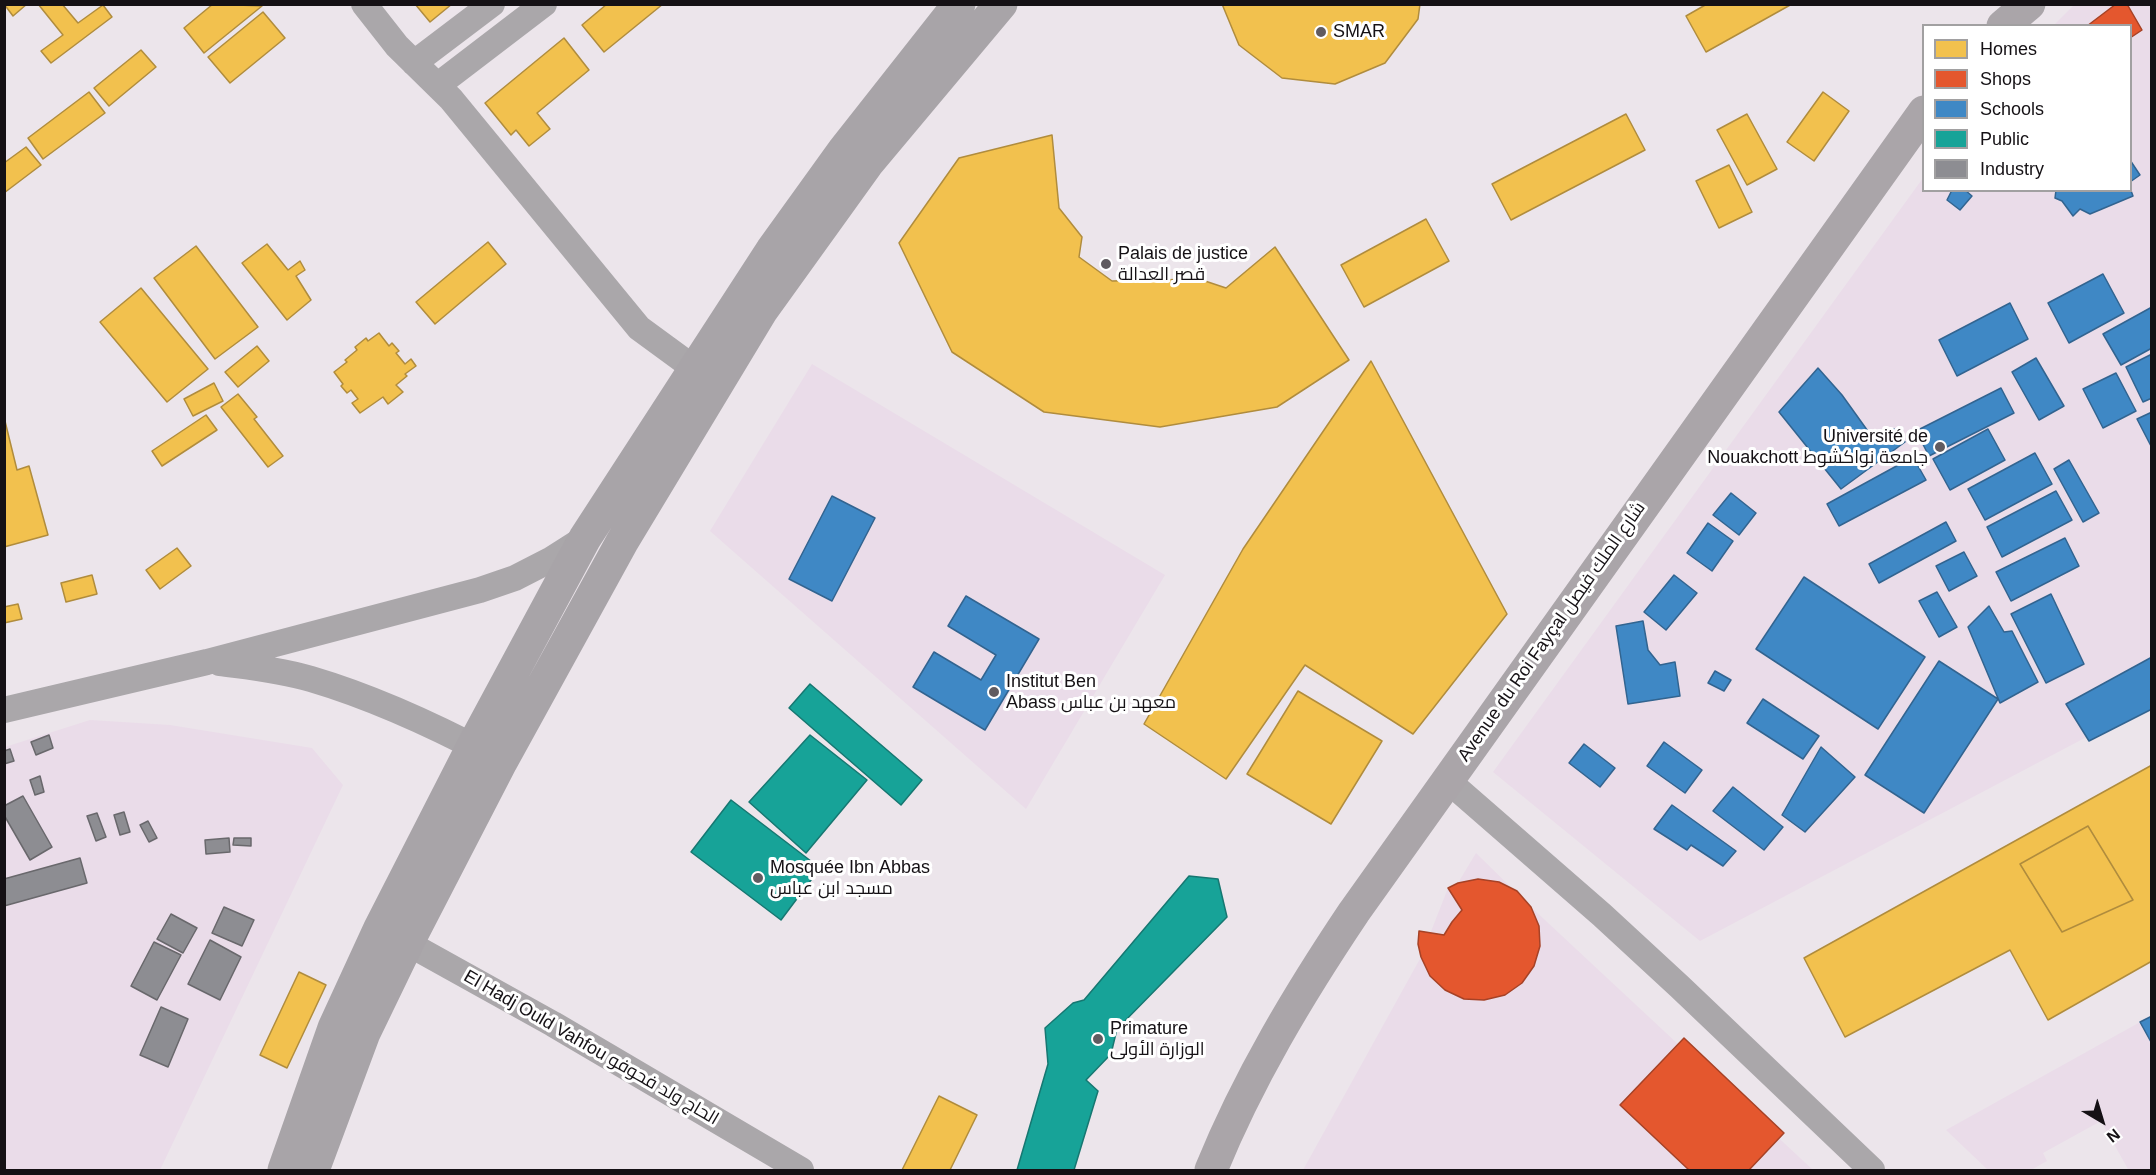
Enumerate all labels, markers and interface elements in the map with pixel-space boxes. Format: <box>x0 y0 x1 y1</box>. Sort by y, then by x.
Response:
place label: SMAR <box>1333 21 1385 43</box>
legend <box>1922 24 2132 192</box>
marker: SMAR <box>1314 25 1328 39</box>
text: Homes <box>1980 39 2037 59</box>
text: Shops <box>1980 69 2031 89</box>
text: Schools <box>1980 99 2044 119</box>
text: Public <box>1980 129 2029 149</box>
text: Industry <box>1980 159 2044 179</box>
place label: Palais de justice قصر العدالة <box>1118 243 1248 286</box>
marker: Palais de justice قصر العدالة <box>1099 257 1113 271</box>
place label: Université de Nouakchott جامعة نواكشوط <box>1707 426 1928 468</box>
marker: Université de Nouakchott جامعة نواكشوط <box>1933 440 1947 454</box>
street label: Avenue du Roi Fayçal شارع الملك فيصل <box>1454 498 1650 766</box>
place label: Institut Ben Abass معهد بن عباس <box>1006 671 1176 714</box>
marker: Institut Ben Abass معهد بن عباس <box>987 685 1001 699</box>
place label: Mosquée Ibn Abbas مسجد ابن عباس <box>770 857 930 900</box>
marker: Mosquée Ibn Abbas مسجد ابن عباس <box>751 871 765 885</box>
street label: El Hadj Ould Vahfou الحاج ولد فحوفو <box>460 966 722 1130</box>
place label: Primature الوزارة الأولى <box>1110 1018 1205 1060</box>
marker: Primature الوزارة الأولى <box>1091 1032 1105 1046</box>
north arrow <box>2072 1091 2132 1151</box>
text: N <box>2104 1125 2123 1146</box>

